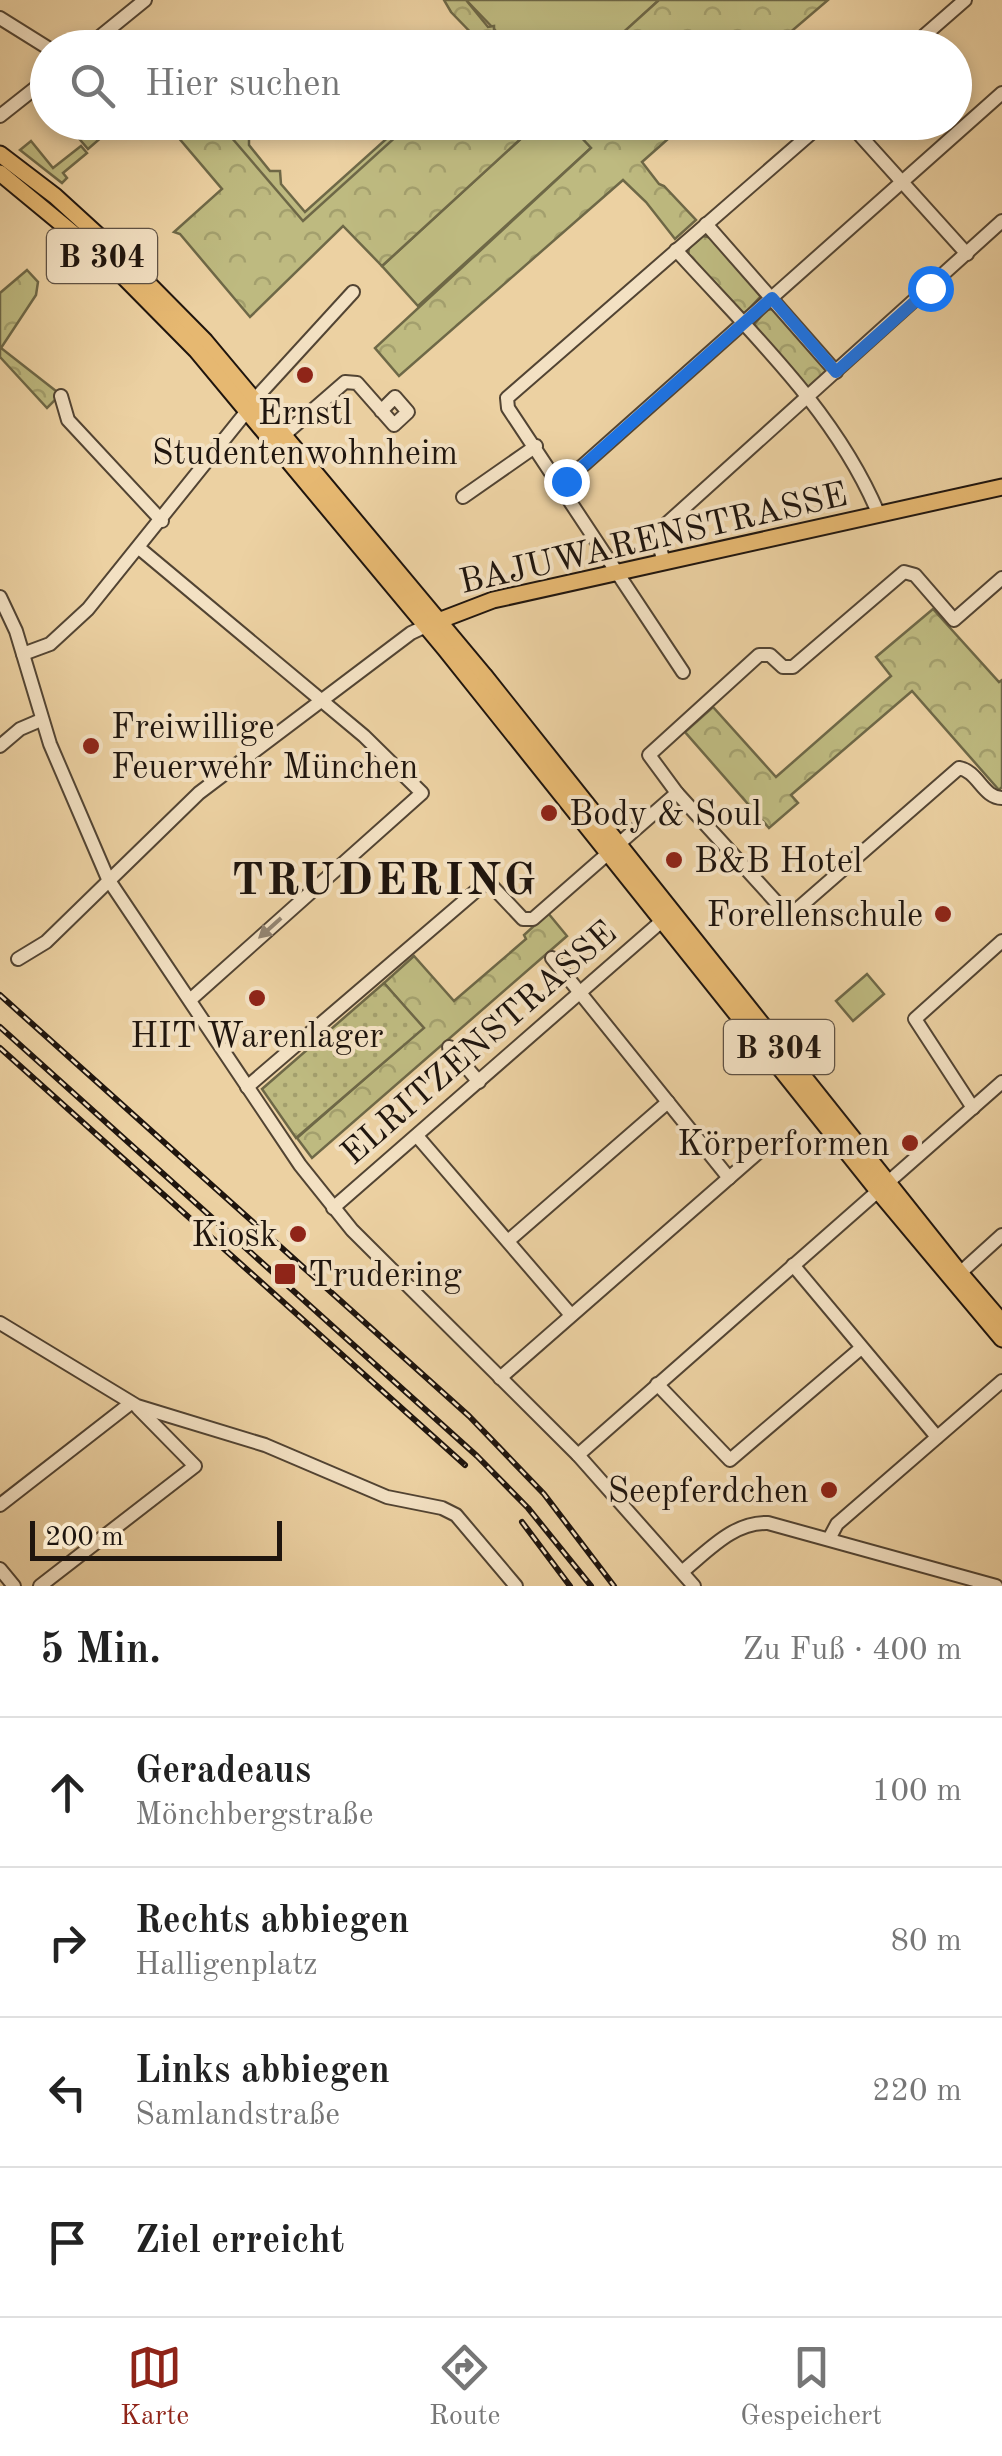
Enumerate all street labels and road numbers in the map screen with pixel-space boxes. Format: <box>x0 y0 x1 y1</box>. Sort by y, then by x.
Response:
road number: B 304 <box>47 229 157 283</box>
street label: BAJUWARENSTRASSE <box>456 478 851 601</box>
street label: ELRITZENSTRASSE <box>336 915 624 1172</box>
road number: B 304 <box>724 1020 834 1074</box>

